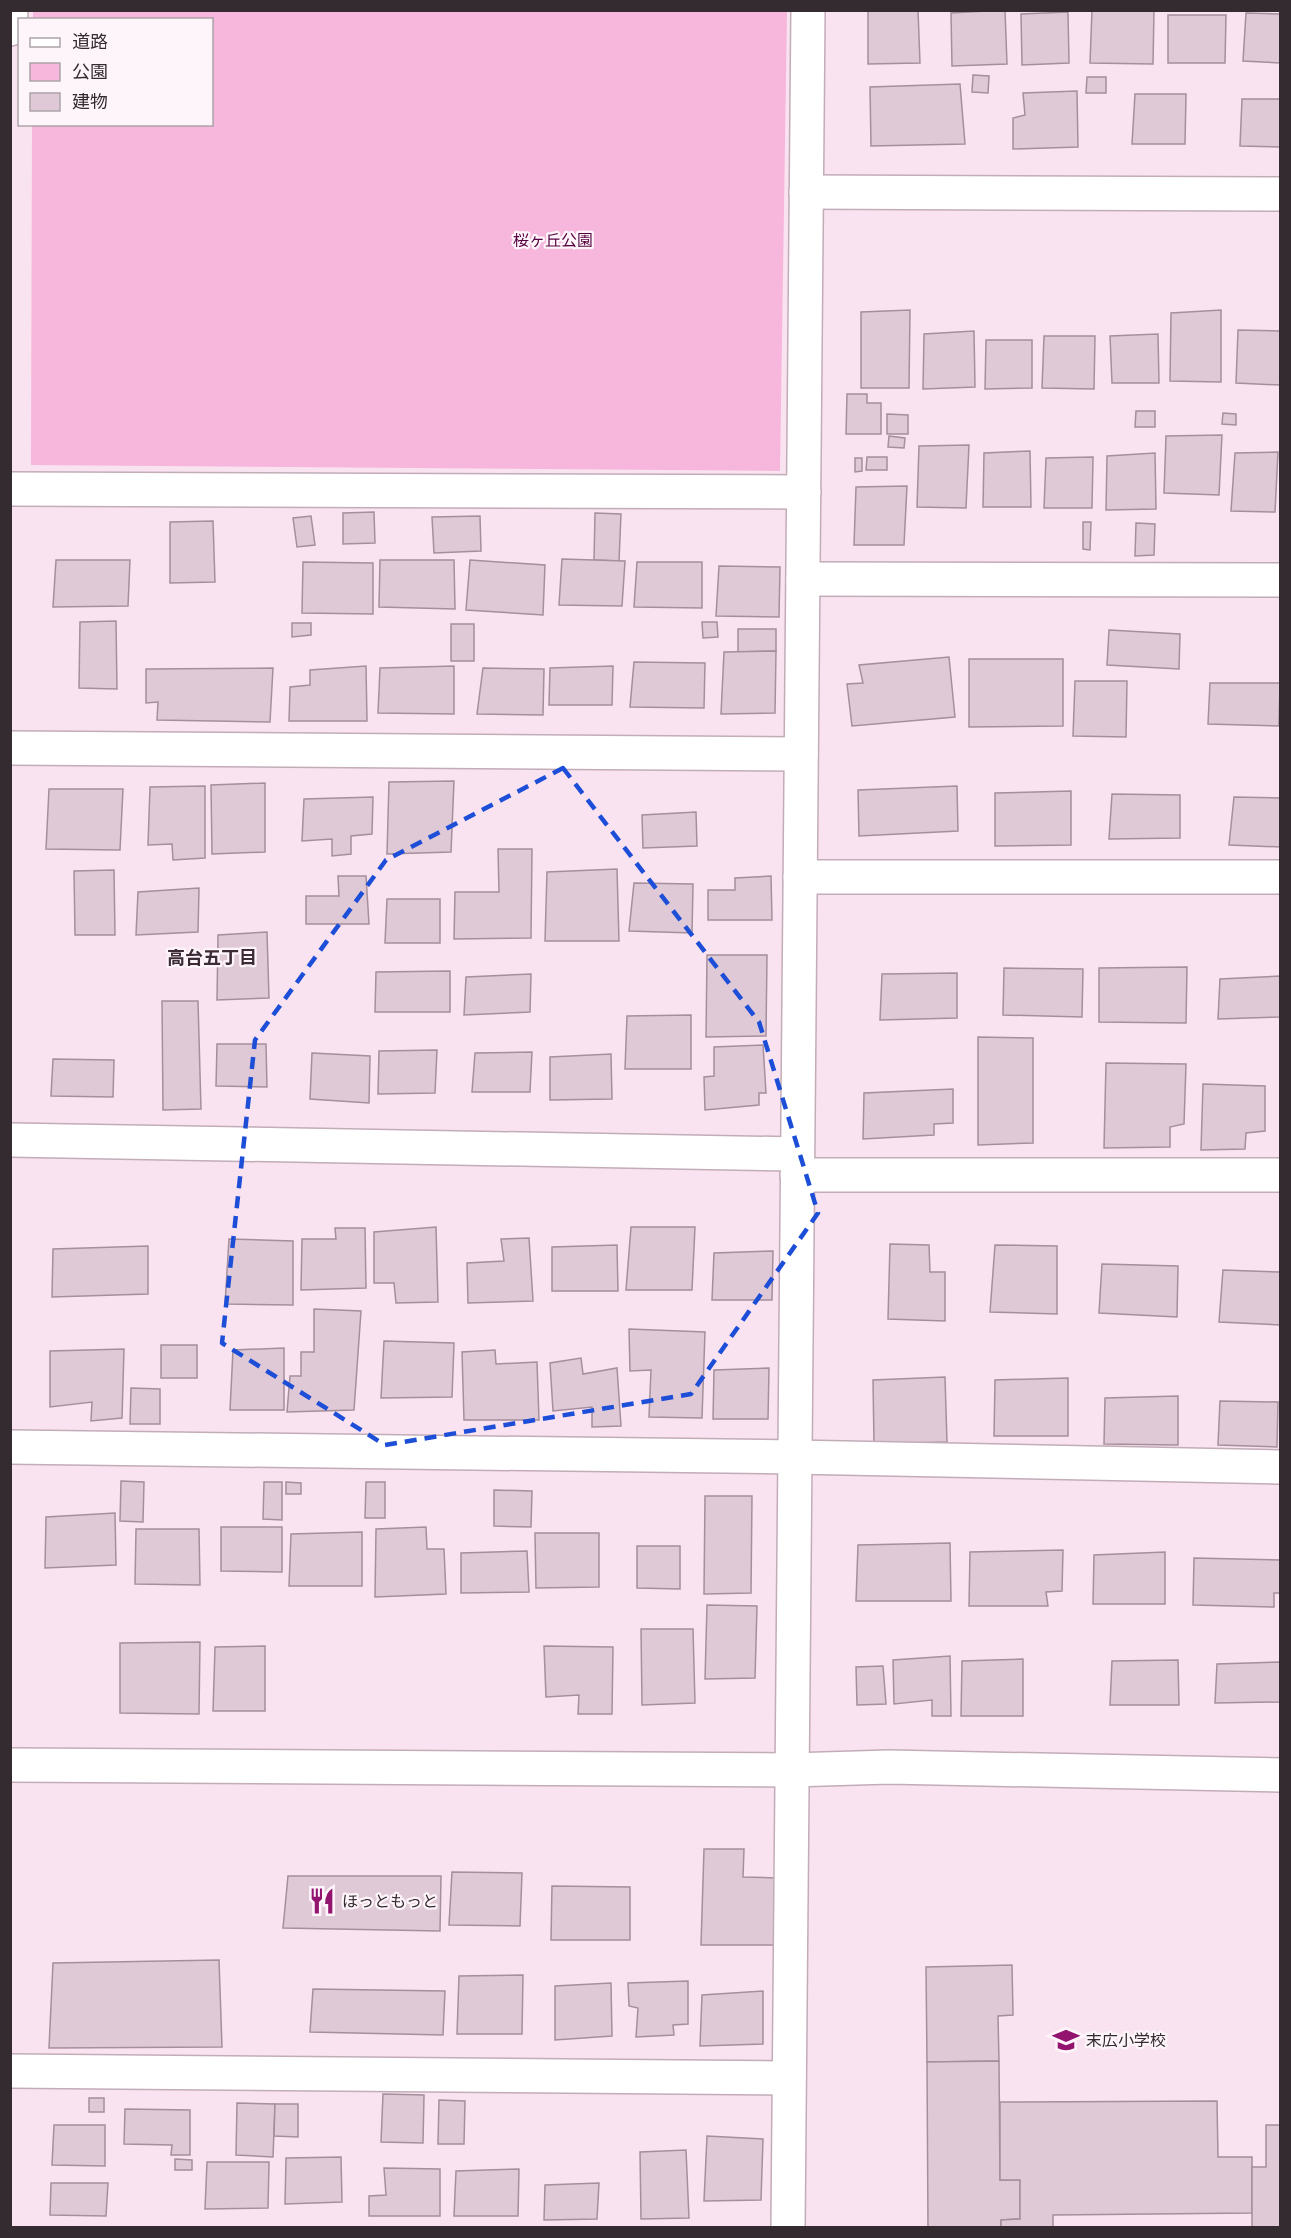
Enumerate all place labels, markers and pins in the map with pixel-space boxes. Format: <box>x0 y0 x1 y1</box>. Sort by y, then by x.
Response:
restaurant icon: ほっともっと <box>307 1886 337 1916</box>
place label: ほっともっと <box>342 1893 438 1910</box>
school or university icon: 末広小学校 <box>1051 2025 1081 2055</box>
place label: 末広小学校 <box>1086 2032 1166 2049</box>

